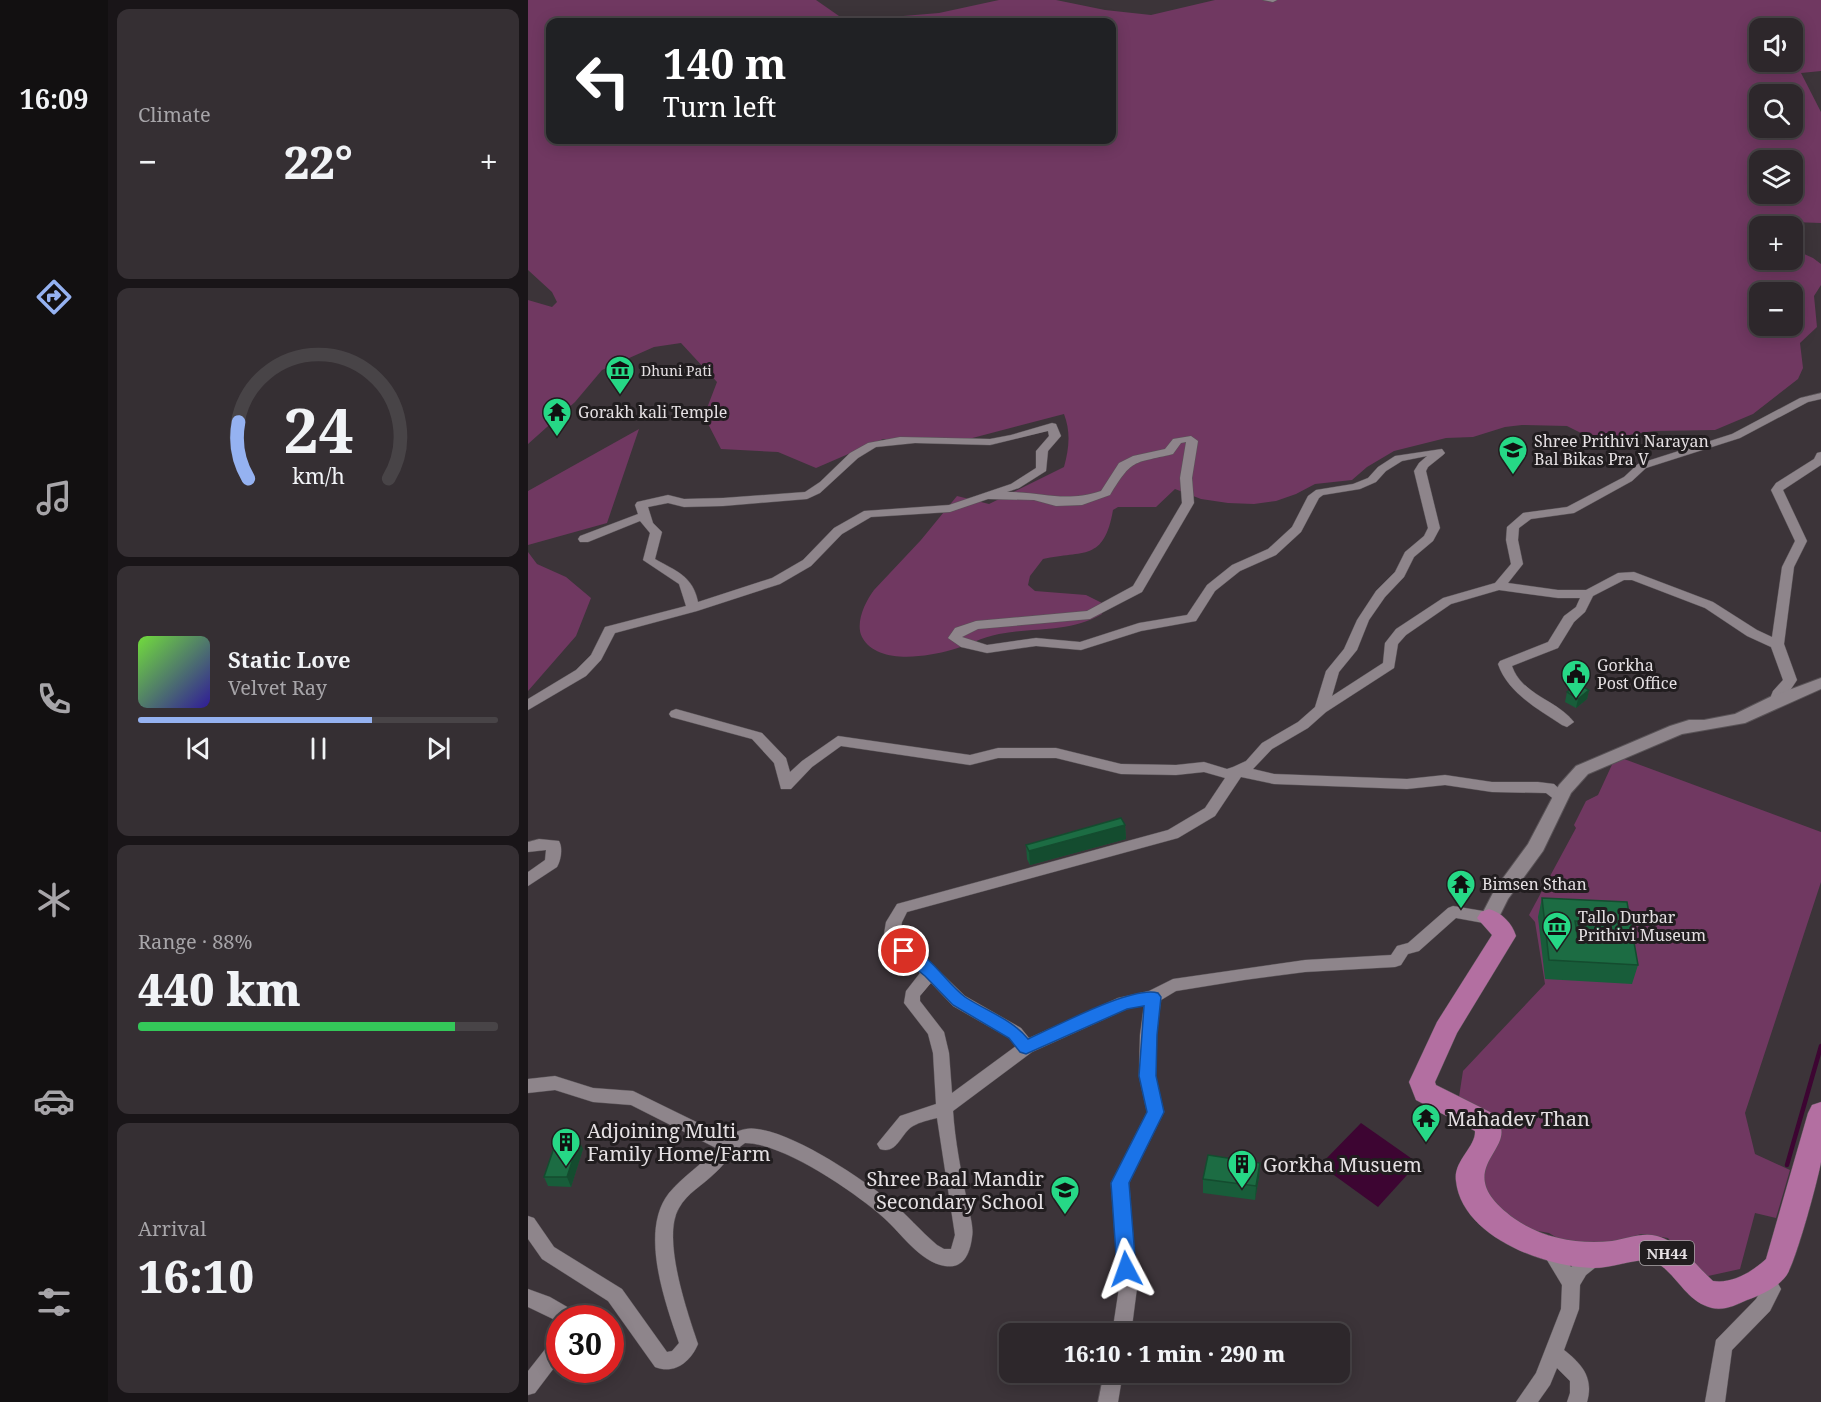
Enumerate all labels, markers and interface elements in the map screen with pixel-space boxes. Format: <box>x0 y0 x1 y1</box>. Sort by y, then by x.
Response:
map controls <box>1749 18 1803 336</box>
button: sound <box>1749 18 1803 72</box>
text: 140 m <box>663 34 787 91</box>
icon: left <box>564 42 642 120</box>
text: 16:09 <box>19 80 89 117</box>
button: search <box>1749 84 1803 138</box>
text: Turn left <box>663 88 776 125</box>
text: Climate <box>138 101 211 128</box>
text: 22° <box>284 131 353 192</box>
text: − <box>138 139 157 184</box>
text: + <box>480 139 498 184</box>
button: layers <box>1749 150 1803 204</box>
button: + <box>1749 216 1803 270</box>
icon: directions <box>33 276 75 318</box>
button: − <box>1749 282 1803 336</box>
museum icon: Dhuni Pati <box>604 354 636 396</box>
place label: Dhuni Pati <box>641 361 712 380</box>
text: 24 <box>283 387 353 472</box>
temple icon: Gorakh kali Temple <box>541 396 573 438</box>
place label: Gorakh kali Temple <box>578 401 727 423</box>
place label: Shree Prithivi Narayan Bal Bikas Pra V <box>1534 430 1709 470</box>
school or university icon: Shree Prithivi Narayan Bal Bikas Pra V <box>1497 434 1529 476</box>
text: km/h <box>292 462 345 491</box>
icon: music <box>33 477 75 519</box>
text: Static Love <box>228 644 351 674</box>
place label: Gorkha Post Office <box>1597 654 1677 694</box>
public building icon: Gorkha Post Office <box>1560 658 1592 700</box>
text: Velvet Ray <box>228 674 327 701</box>
icon: phone <box>33 678 75 720</box>
icon: previous <box>182 732 215 765</box>
icon: pause <box>302 732 335 765</box>
icon: next <box>422 732 455 765</box>
temple icon: Bimsen Sthan <box>1445 868 1477 910</box>
place label: Bimsen Sthan <box>1482 873 1587 895</box>
icon: climate <box>33 879 75 921</box>
place label: Tallo Durbar Prithivi Museum <box>1578 906 1706 946</box>
museum icon: Tallo Durbar Prithivi Museum <box>1541 910 1573 952</box>
pin <box>878 925 929 976</box>
text: Range · 88% <box>138 928 252 955</box>
icon: arrive <box>887 934 920 967</box>
text: 440 km <box>138 958 301 1019</box>
icon: car <box>33 1080 75 1122</box>
temple icon: Mahadev Than <box>1410 1102 1442 1144</box>
place label: Mahadev Than <box>1447 1105 1590 1132</box>
place label: Adjoining Multi Family Home/Farm <box>587 1117 771 1167</box>
building icon: Adjoining Multi Family Home/Farm <box>550 1126 582 1168</box>
building icon: Gorkha Musuem <box>1226 1148 1258 1190</box>
place label: Gorkha Musuem <box>1263 1151 1422 1178</box>
place label: Shree Baal Mandir Secondary School <box>866 1165 1045 1215</box>
school or university icon: Shree Baal Mandir Secondary School <box>1049 1174 1081 1216</box>
text: Arrival <box>138 1215 206 1242</box>
position arrow <box>1094 1237 1158 1301</box>
road number: NH44 <box>1640 1241 1694 1265</box>
text: 16:10 <box>138 1245 254 1306</box>
icon: filters <box>33 1281 75 1323</box>
speed limit sign: 30 <box>546 1305 624 1383</box>
text: 16:10 · 1 min · 290 m <box>1064 1338 1285 1368</box>

